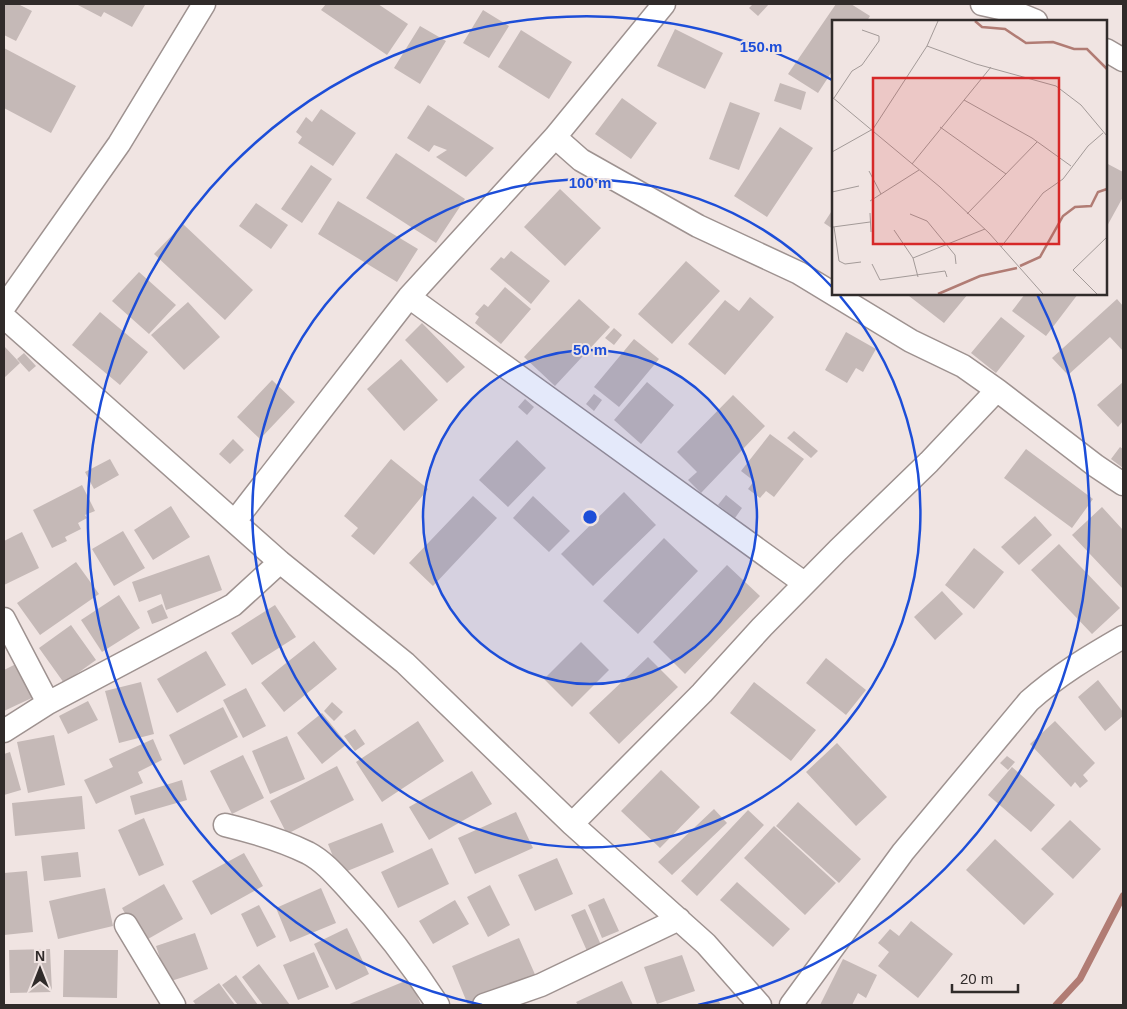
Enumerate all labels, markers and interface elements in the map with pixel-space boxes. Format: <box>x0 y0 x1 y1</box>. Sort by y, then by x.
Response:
inset map <box>832 20 1107 295</box>
text: 150 m <box>740 38 782 55</box>
text: 100 m <box>569 174 611 191</box>
text: 50 m <box>573 341 607 358</box>
centre of rings <box>581 508 599 526</box>
north arrow <box>15 944 65 994</box>
text: N <box>35 948 45 964</box>
scale bar <box>952 962 1018 994</box>
text: 20 m <box>960 970 993 987</box>

